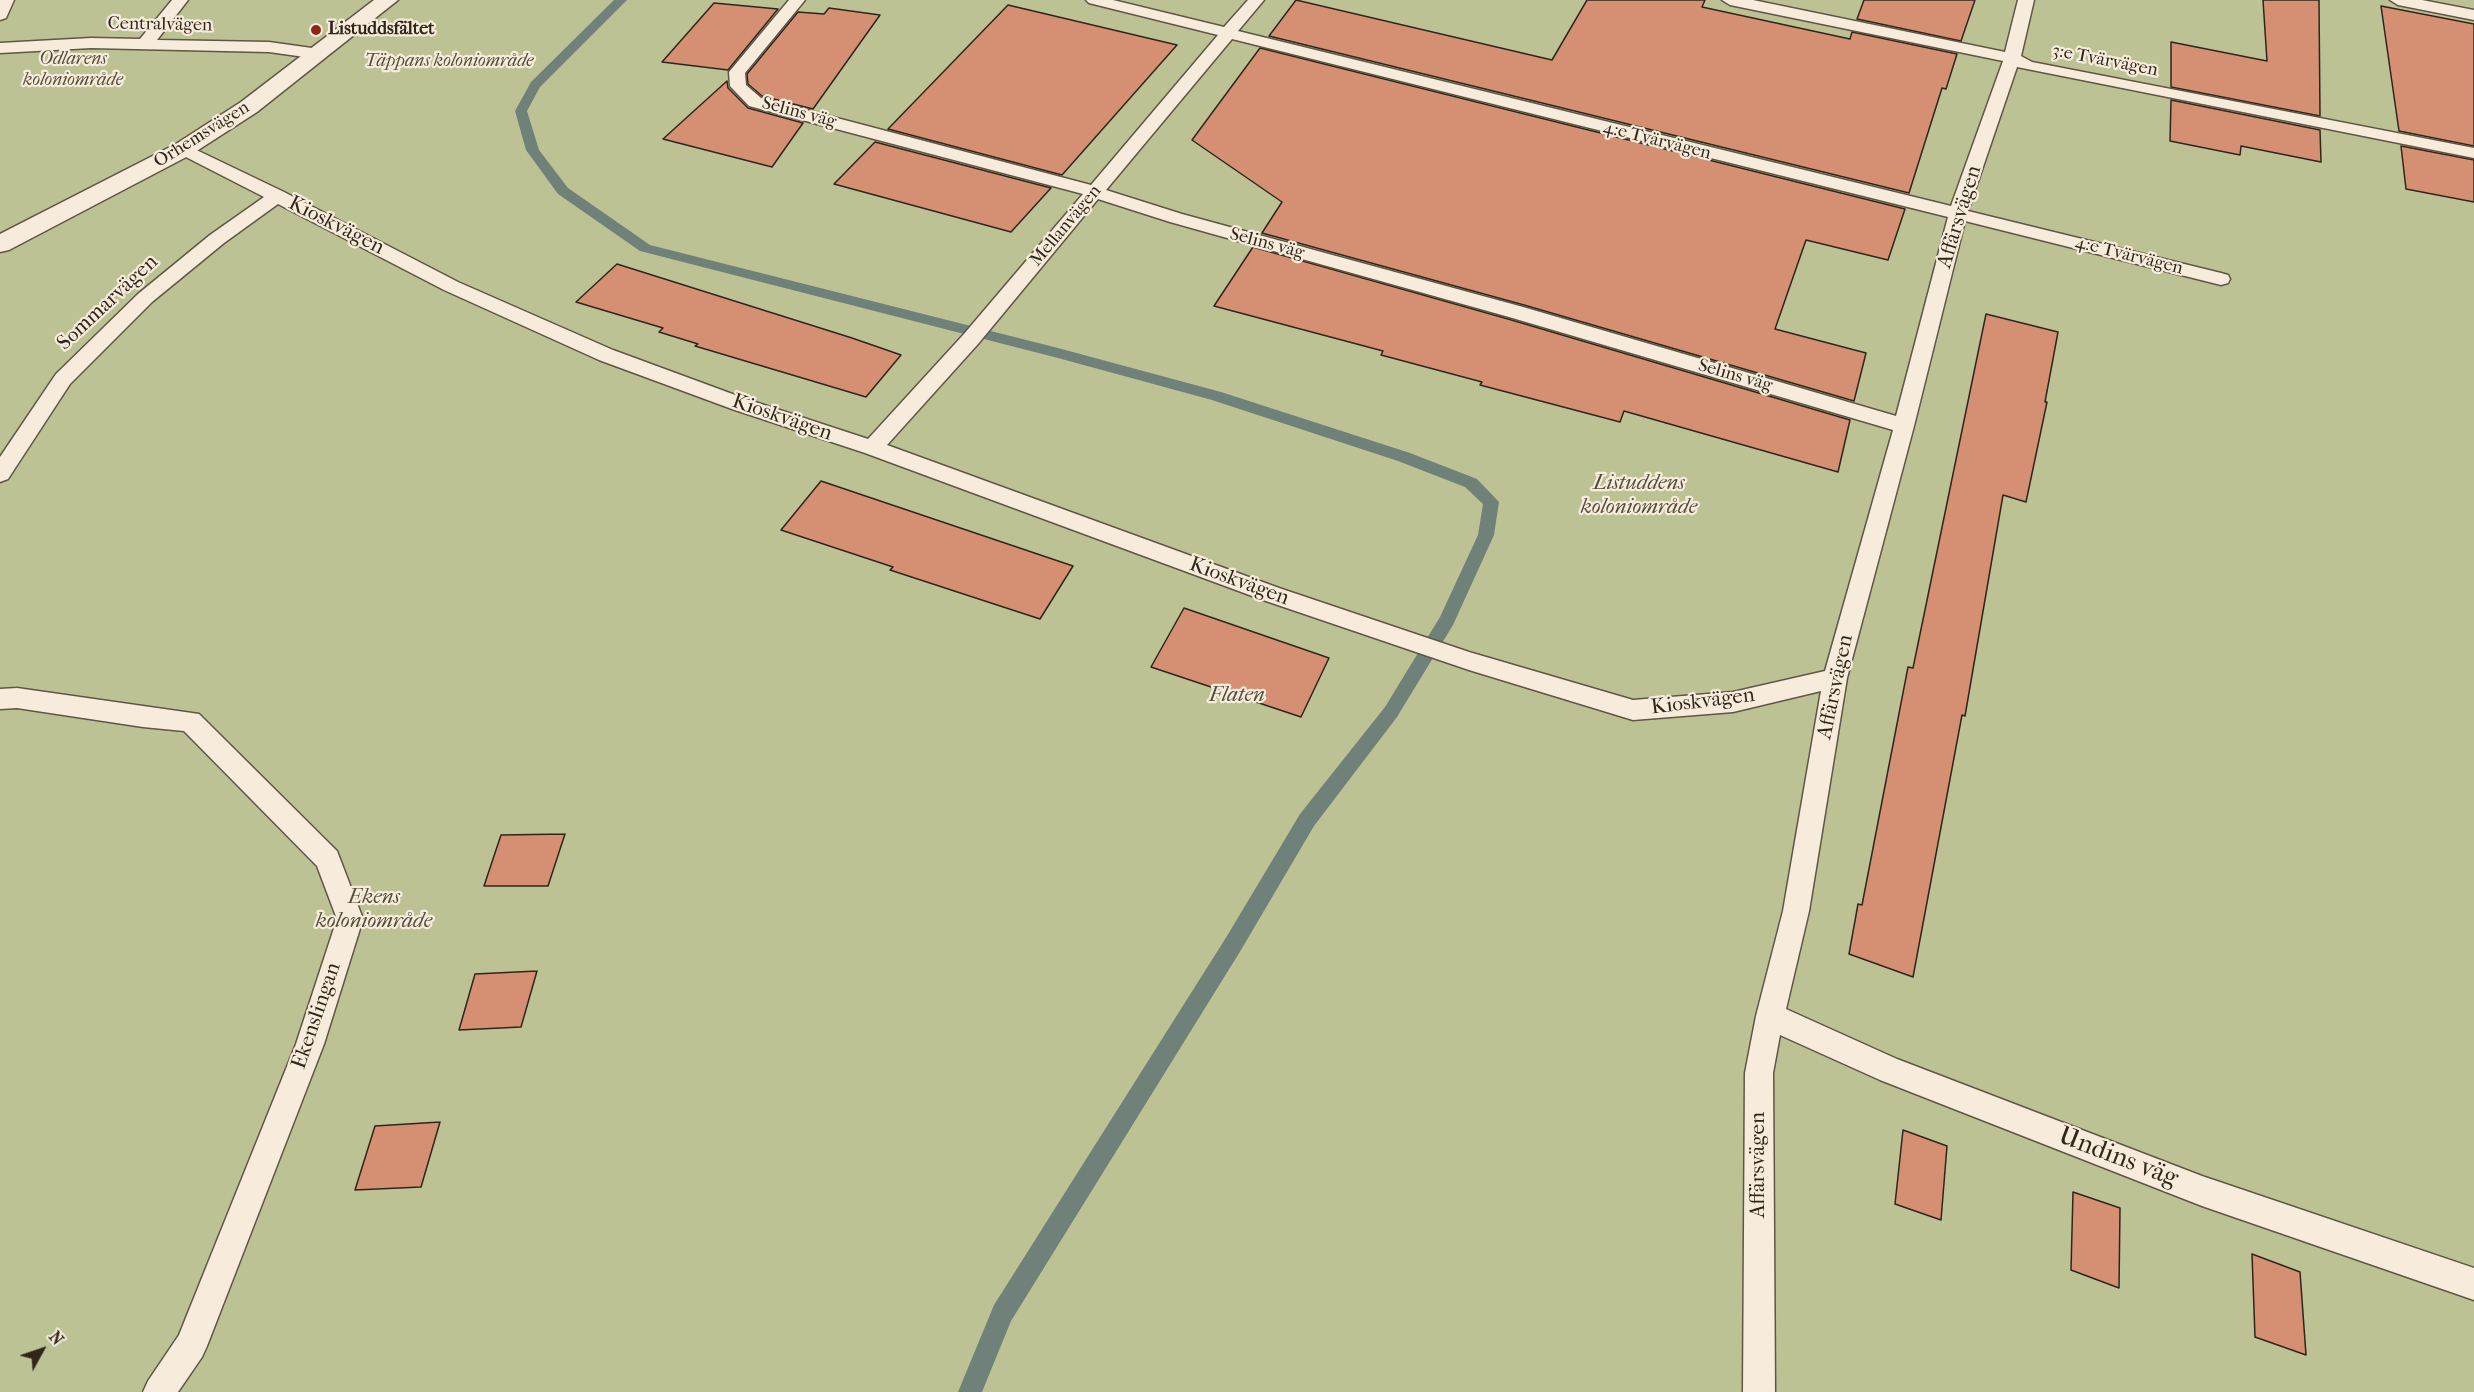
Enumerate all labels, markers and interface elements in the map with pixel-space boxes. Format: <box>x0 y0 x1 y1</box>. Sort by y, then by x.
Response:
street label: Centralvägen <box>108 13 212 37</box>
place label: Listuddsfältet <box>328 19 434 41</box>
marker: Listuddsfältet <box>309 23 323 37</box>
street label: 3:e Tvärvägen <box>2050 40 2160 82</box>
park label: Odlarens koloniområde <box>23 49 123 92</box>
park label: Täppans koloniområde <box>364 51 534 73</box>
street label: Selins väg <box>759 93 839 133</box>
street label: Orhemsvägen <box>150 97 254 173</box>
street label: 4:e Tvärvägen <box>1601 117 1713 165</box>
street label: Affärsvägen <box>1932 163 1988 271</box>
street label: Mellanvägen <box>1026 181 1106 271</box>
street label: Kioskvägen <box>284 191 388 261</box>
street label: Selins väg <box>1227 224 1307 264</box>
street label: 4:e Tvärvägen <box>2073 232 2185 280</box>
street label: Sommarvägen <box>52 250 164 356</box>
street label: Selins väg <box>1695 355 1775 397</box>
street label: Kioskvägen <box>729 389 835 447</box>
park label: Listuddens koloniområde <box>1581 471 1697 521</box>
street label: Kioskvägen <box>1186 552 1292 612</box>
street label: Affärsvägen <box>1813 632 1859 742</box>
park label: Flaten <box>1209 683 1265 709</box>
street label: Kioskvägen <box>1650 683 1756 721</box>
park label: Ekens koloniområde <box>316 885 432 935</box>
street label: Ekenslingan <box>287 959 347 1073</box>
street label: Affärsvägen <box>1746 1112 1772 1218</box>
street label: Undins väg <box>2054 1121 2182 1195</box>
north arrow <box>12 1320 72 1380</box>
text: N <box>45 1327 67 1349</box>

